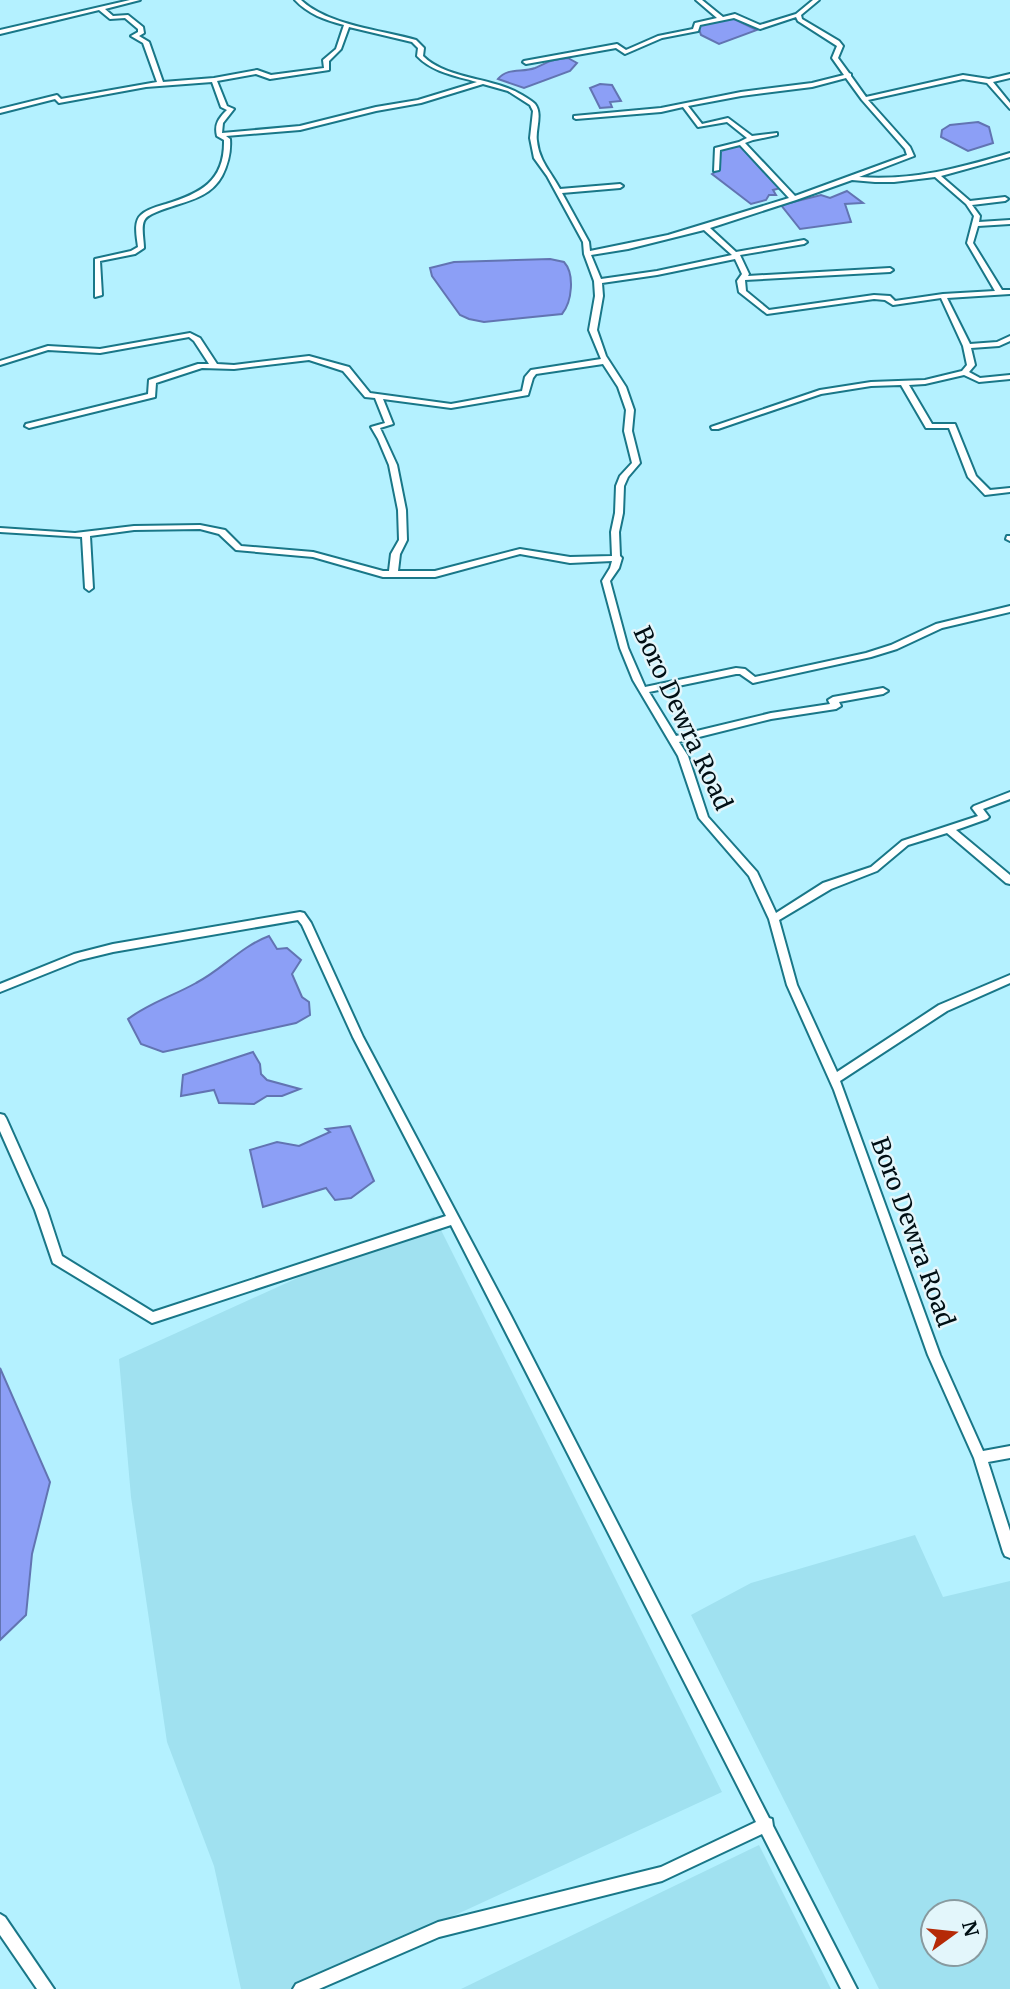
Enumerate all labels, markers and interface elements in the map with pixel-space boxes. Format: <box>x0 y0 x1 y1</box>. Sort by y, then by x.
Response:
street label: Boro Dewra Road <box>627 621 739 815</box>
street label: Boro Dewra Road <box>864 1133 962 1331</box>
north arrow <box>919 1898 989 1968</box>
text: N <box>957 1918 984 1939</box>

